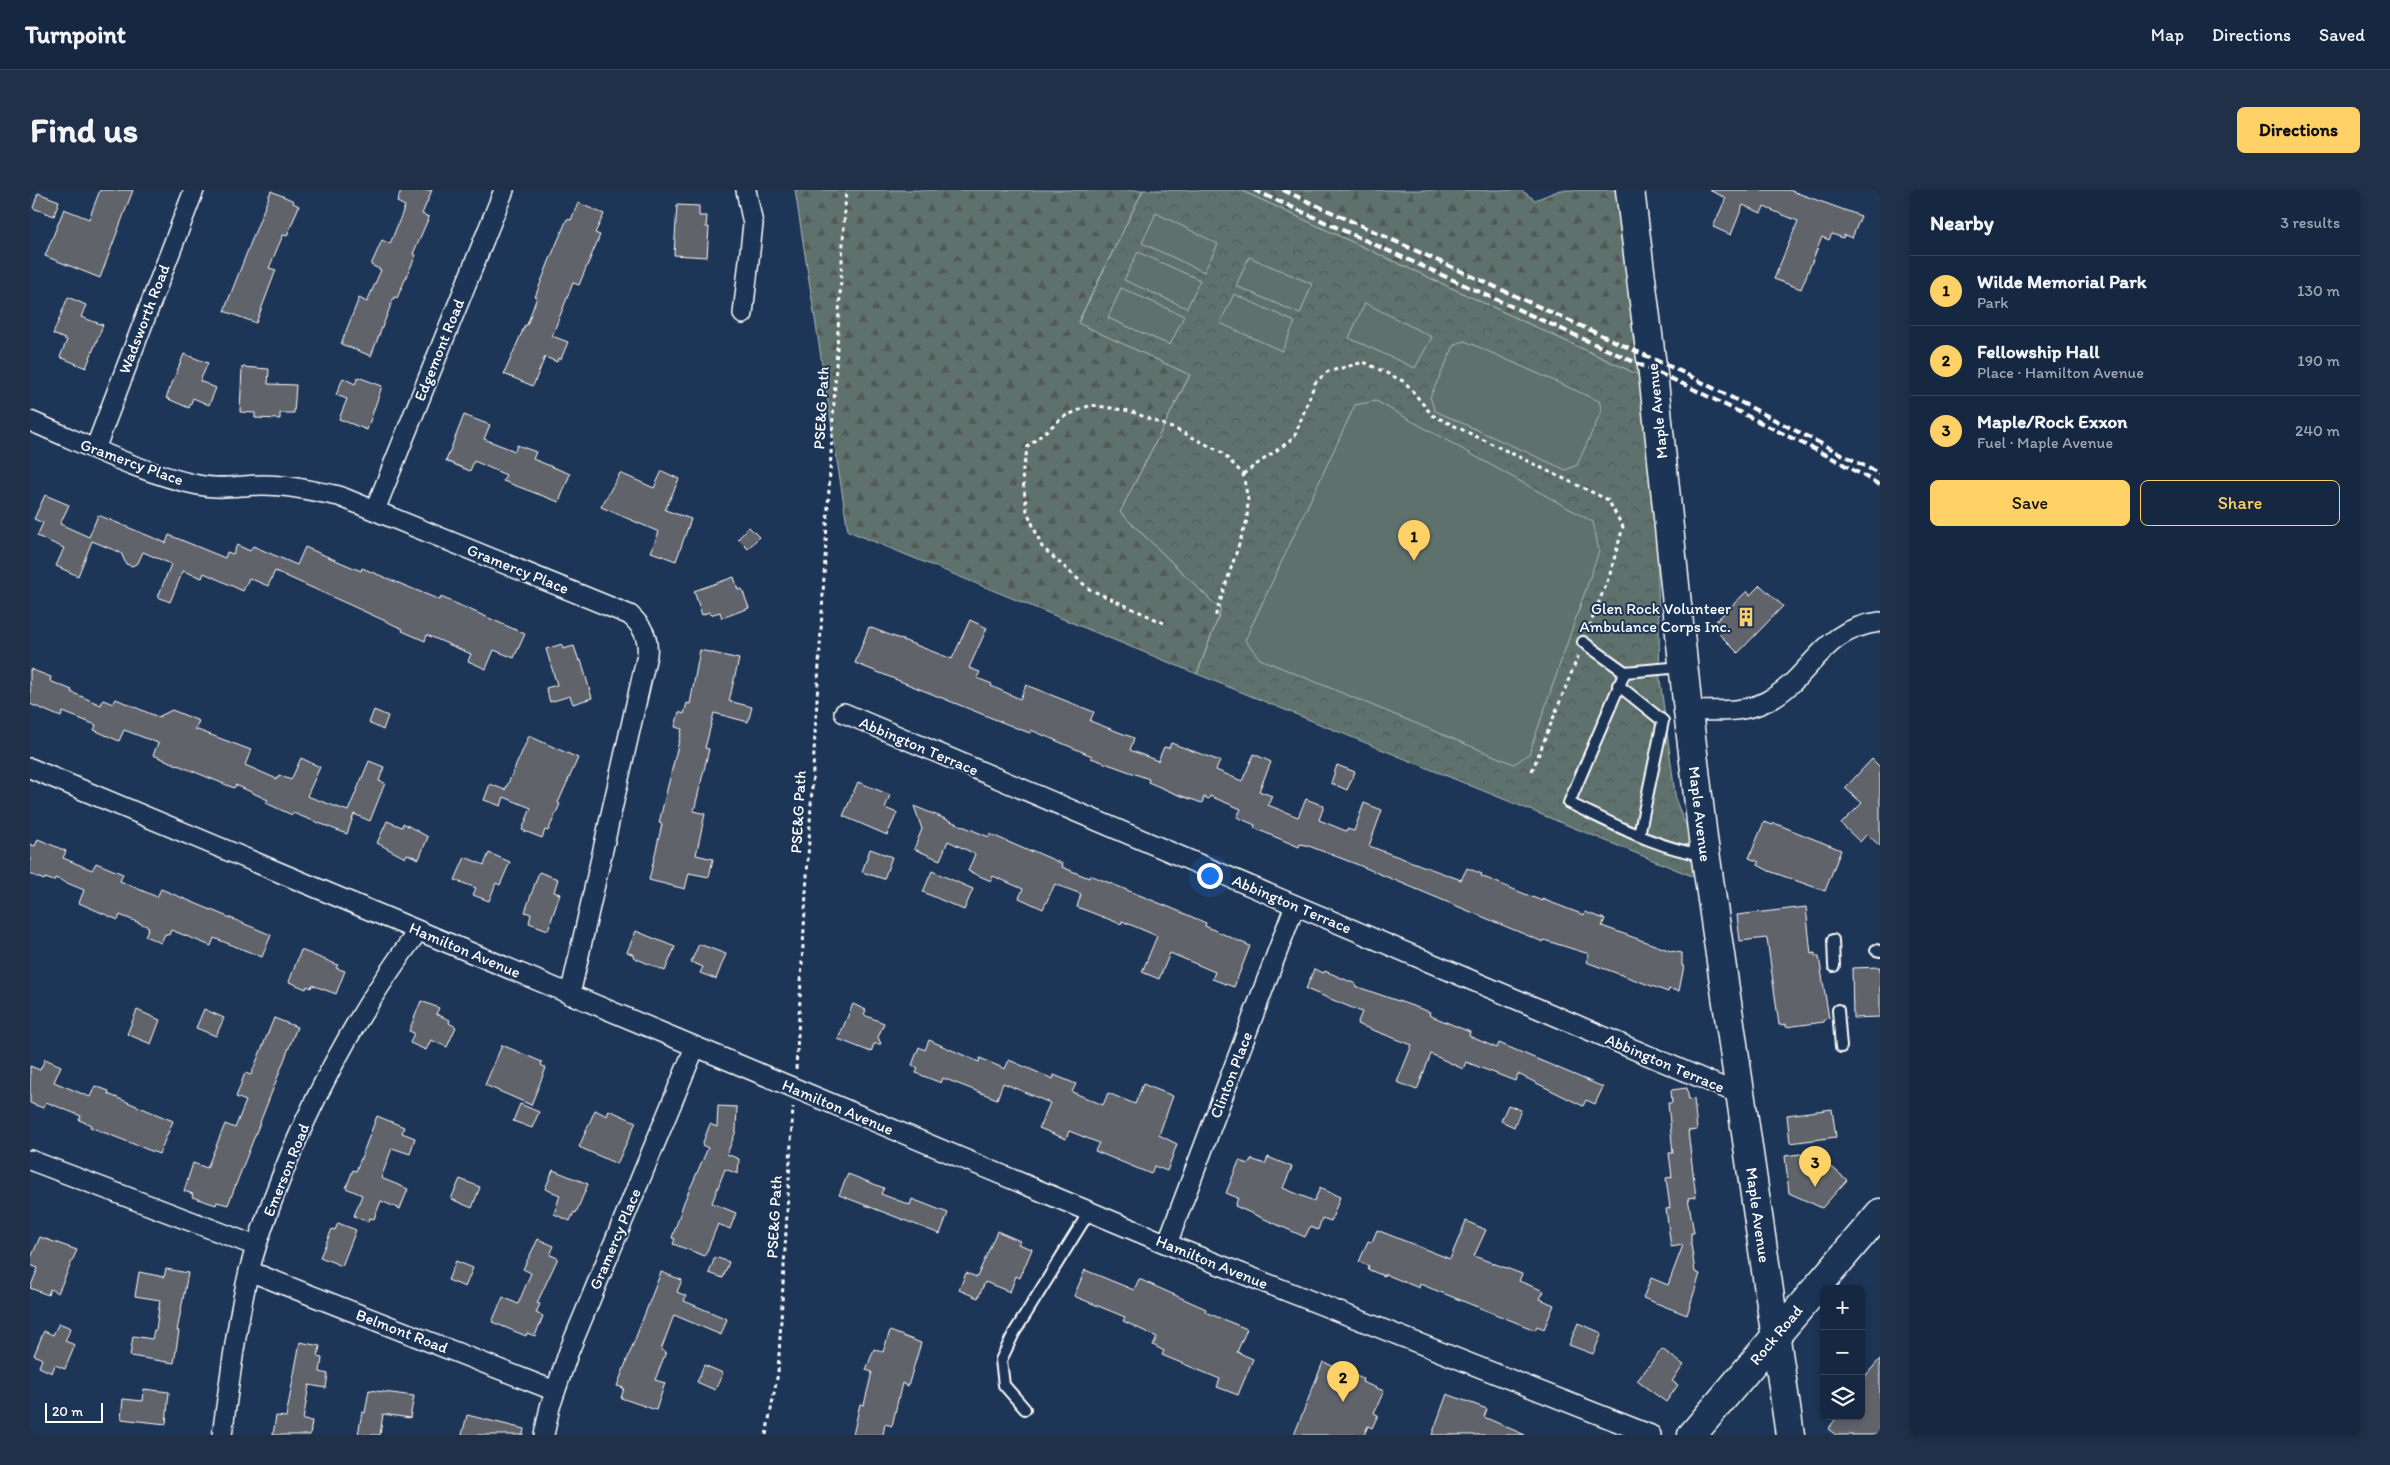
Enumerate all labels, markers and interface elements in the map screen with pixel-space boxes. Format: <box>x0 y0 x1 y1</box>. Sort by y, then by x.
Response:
text: Turnpoint <box>25 20 126 49</box>
text: Map <box>2151 24 2184 46</box>
text: Directions <box>2212 24 2291 46</box>
text: Saved <box>2319 24 2365 46</box>
button: Directions <box>2237 107 2360 153</box>
text: Find us <box>30 109 138 151</box>
text: Nearby <box>1930 210 1994 235</box>
text: 3 results <box>2280 213 2340 232</box>
street label: Wadsworth Road <box>114 261 174 376</box>
text: Wilde Memorial Park <box>1977 270 2147 293</box>
text: 1 <box>1942 281 1950 300</box>
text: 130 m <box>2297 281 2340 300</box>
text: Park <box>1977 293 2008 312</box>
street label: Edgemont Road <box>410 296 468 404</box>
text: Fellowship Hall <box>1977 340 2100 363</box>
text: 2 <box>1942 351 1950 370</box>
text: 190 m <box>2297 351 2340 370</box>
street label: Maple Avenue <box>1643 362 1671 460</box>
text: Place · Hamilton Avenue <box>1977 363 2144 382</box>
street label: PSE&G Path <box>809 366 833 450</box>
text: Maple/Rock Exxon <box>1977 410 2127 433</box>
text: 3 <box>1942 421 1950 440</box>
text: 240 m <box>2295 421 2340 440</box>
text: Fuel · Maple Avenue <box>1977 433 2113 452</box>
street label: Gramercy Place <box>78 435 186 489</box>
button: Save <box>1930 480 2130 526</box>
button: Share <box>2140 480 2340 526</box>
pin: 1 <box>1398 520 1430 561</box>
street label: Gramercy Place <box>464 540 572 598</box>
place label: Glen Rock Volunteer Ambulance Corps Inc. <box>1580 599 1731 636</box>
building icon: Glen Rock Volunteer Ambulance Corps Inc. <box>1735 606 1757 628</box>
street label: Abbington Terrace <box>857 712 981 780</box>
street label: Maple Avenue <box>1685 765 1715 863</box>
street label: PSE&G Path <box>786 770 810 854</box>
your location <box>1197 863 1223 889</box>
street label: Abbington Terrace <box>1230 870 1354 938</box>
street label: Hamilton Avenue <box>406 918 524 982</box>
street label: Clinton Place <box>1206 1029 1256 1121</box>
street label: Abbington Terrace <box>1603 1029 1727 1097</box>
street label: Hamilton Avenue <box>779 1075 897 1139</box>
street label: Emerson Road <box>259 1120 313 1219</box>
pin: 3 <box>1799 1146 1831 1187</box>
street label: Maple Avenue <box>1742 1166 1774 1264</box>
street label: PSE&G Path <box>762 1175 786 1259</box>
street label: Gramercy Place <box>585 1185 645 1293</box>
street label: Hamilton Avenue <box>1153 1231 1271 1293</box>
map controls <box>1820 1285 1865 1420</box>
button: + <box>1820 1285 1865 1330</box>
street label: Rock Road <box>1746 1301 1807 1369</box>
street label: Belmont Road <box>353 1305 451 1357</box>
button: − <box>1820 1330 1865 1375</box>
pin: 2 <box>1327 1361 1359 1402</box>
button: layers <box>1820 1375 1865 1420</box>
scale bar <box>45 1400 102 1423</box>
text: 20 m <box>52 1403 83 1420</box>

